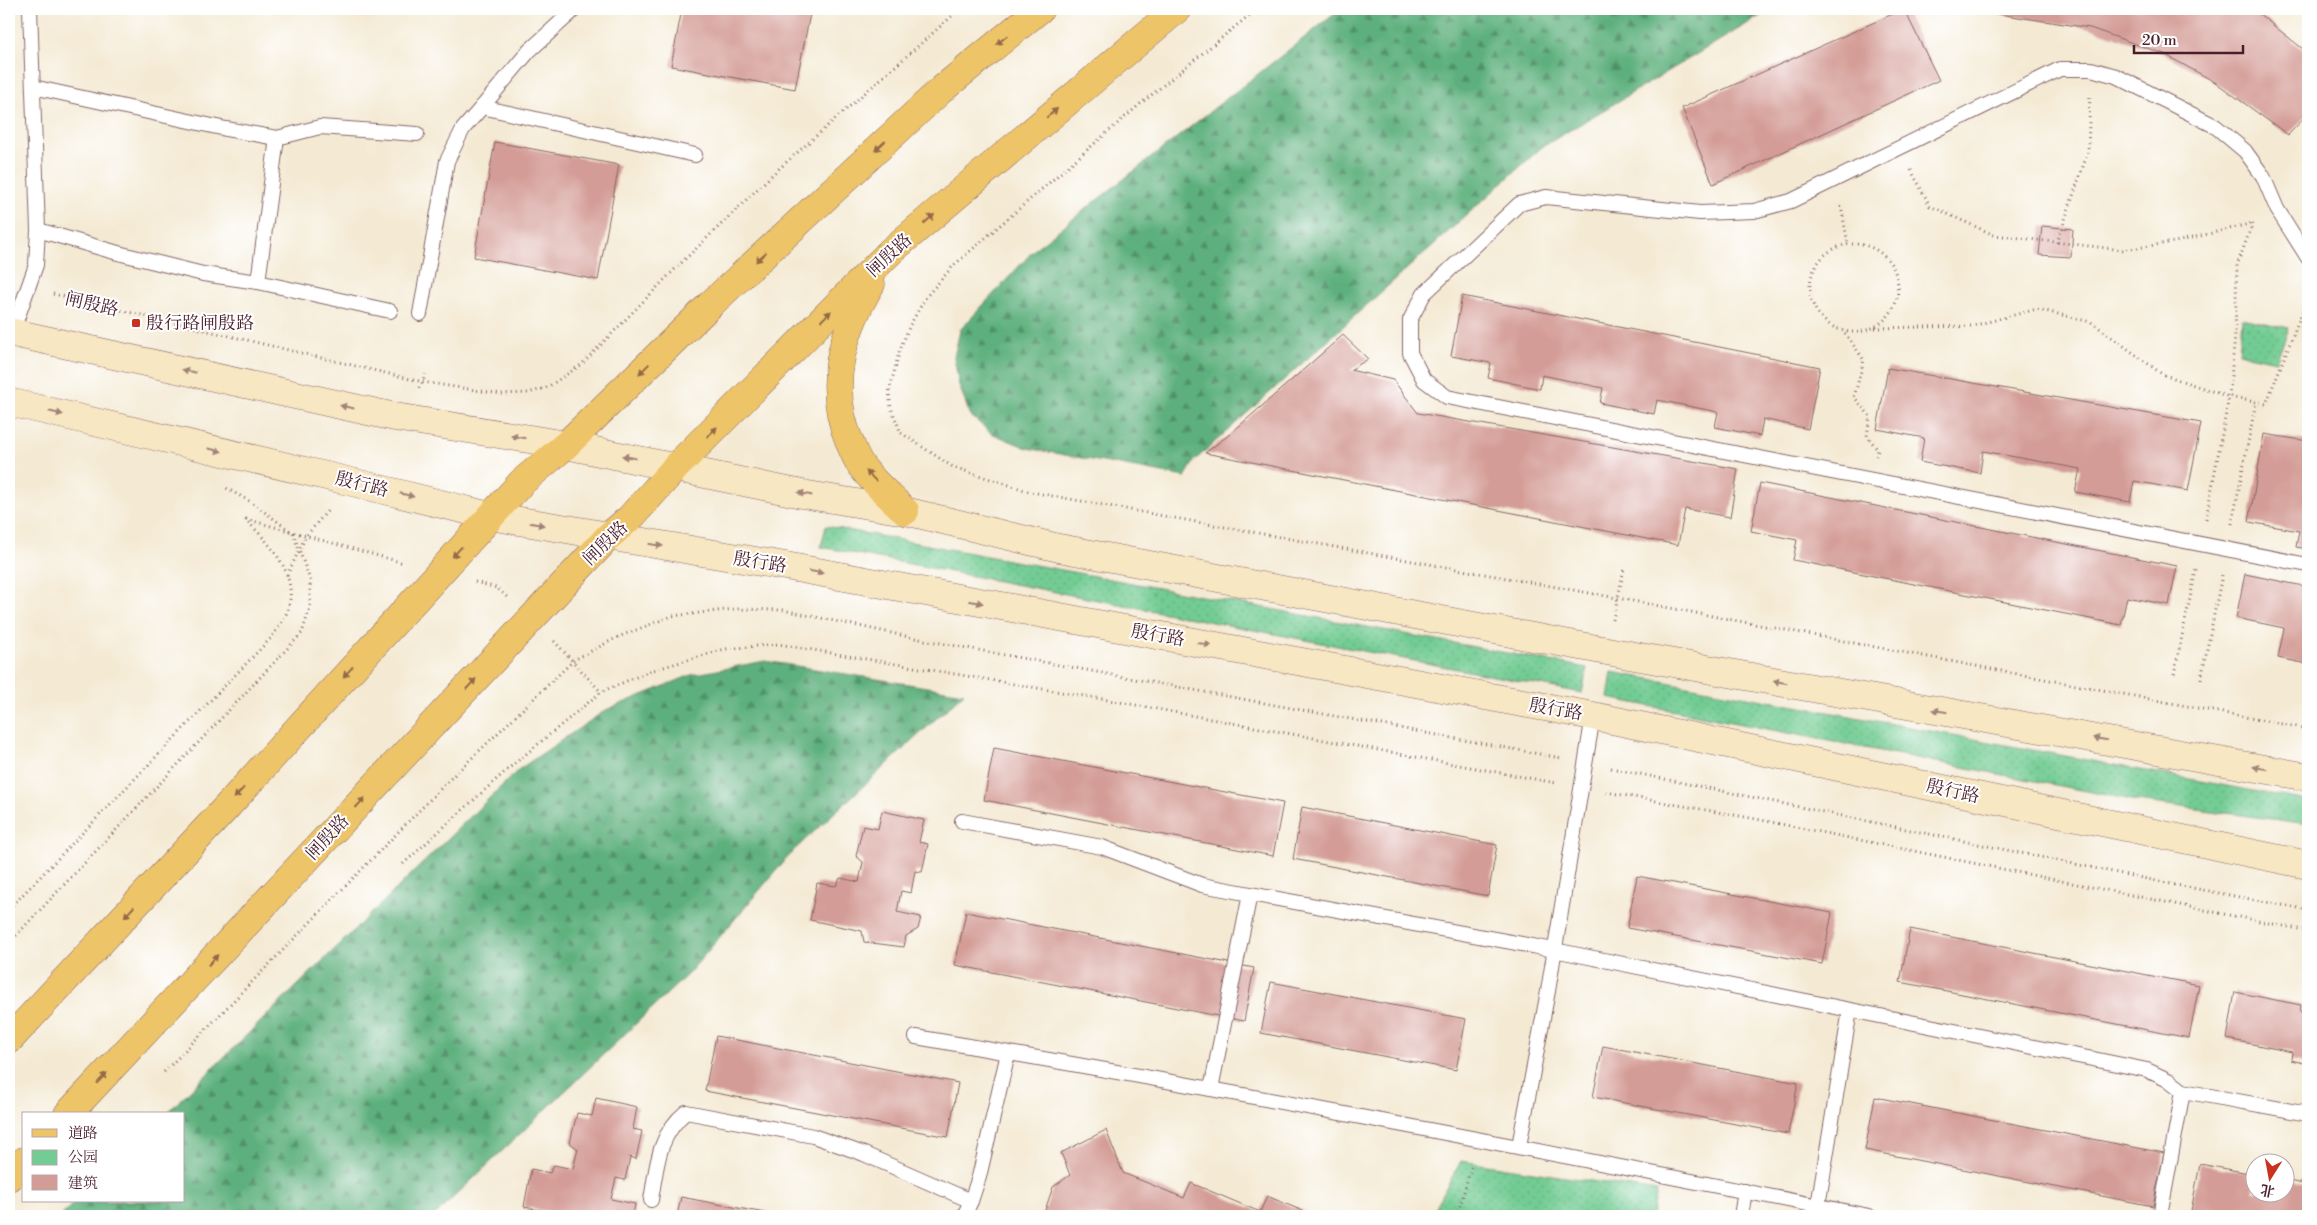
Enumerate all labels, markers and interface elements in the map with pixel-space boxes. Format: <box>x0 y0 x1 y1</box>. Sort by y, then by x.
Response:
scale bar <box>2134 22 2243 54</box>
text: 20 m <box>2142 31 2177 50</box>
one-way arrow <box>996 34 1009 45</box>
one-way arrow <box>1045 108 1058 119</box>
one-way arrow <box>875 140 887 152</box>
one-way arrow <box>922 213 934 225</box>
street label: 闸殷路 <box>862 229 917 282</box>
one-way arrow <box>756 251 768 263</box>
street label: 闸殷路 <box>63 287 121 322</box>
one-way arrow <box>820 311 832 323</box>
place label: 殷行路闸殷路 <box>146 312 254 335</box>
marker: 殷行路闸殷路 <box>130 317 142 329</box>
one-way arrow <box>638 363 650 375</box>
one-way arrow <box>181 367 196 375</box>
one-way arrow <box>340 403 355 411</box>
one-way arrow <box>49 409 64 417</box>
one-way arrow <box>705 426 717 438</box>
one-way arrow <box>510 433 526 441</box>
one-way arrow <box>207 446 222 454</box>
one-way arrow <box>622 453 637 461</box>
street label: 殷行路 <box>333 467 391 502</box>
one-way arrow <box>865 470 877 482</box>
one-way arrow <box>796 489 812 497</box>
one-way arrow <box>399 491 414 499</box>
street label: 闸殷路 <box>578 516 633 570</box>
one-way arrow <box>530 521 546 529</box>
one-way arrow <box>648 542 664 550</box>
one-way arrow <box>451 545 463 557</box>
street label: 殷行路 <box>731 547 788 578</box>
one-way arrow <box>808 568 824 576</box>
one-way arrow <box>968 598 984 606</box>
street label: 殷行路 <box>1129 619 1186 652</box>
one-way arrow <box>1197 640 1212 648</box>
one-way arrow <box>342 666 354 678</box>
one-way arrow <box>1772 677 1788 685</box>
one-way arrow <box>465 678 477 690</box>
street label: 殷行路 <box>1527 693 1584 726</box>
one-way arrow <box>1932 706 1948 714</box>
one-way arrow <box>2092 735 2108 743</box>
one-way arrow <box>2252 764 2268 772</box>
street label: 殷行路 <box>1924 775 1982 808</box>
one-way arrow <box>233 787 245 799</box>
one-way arrow <box>354 797 366 809</box>
street label: 闸殷路 <box>301 810 354 865</box>
one-way arrow <box>123 906 135 918</box>
one-way arrow <box>207 954 219 966</box>
one-way arrow <box>96 1073 108 1085</box>
legend <box>22 1112 185 1202</box>
text: 道路 <box>68 1124 98 1143</box>
text: 公园 <box>68 1148 98 1167</box>
north arrow <box>2244 1152 2294 1202</box>
text: 建筑 <box>68 1174 98 1193</box>
text: 北 <box>2259 1180 2276 1200</box>

